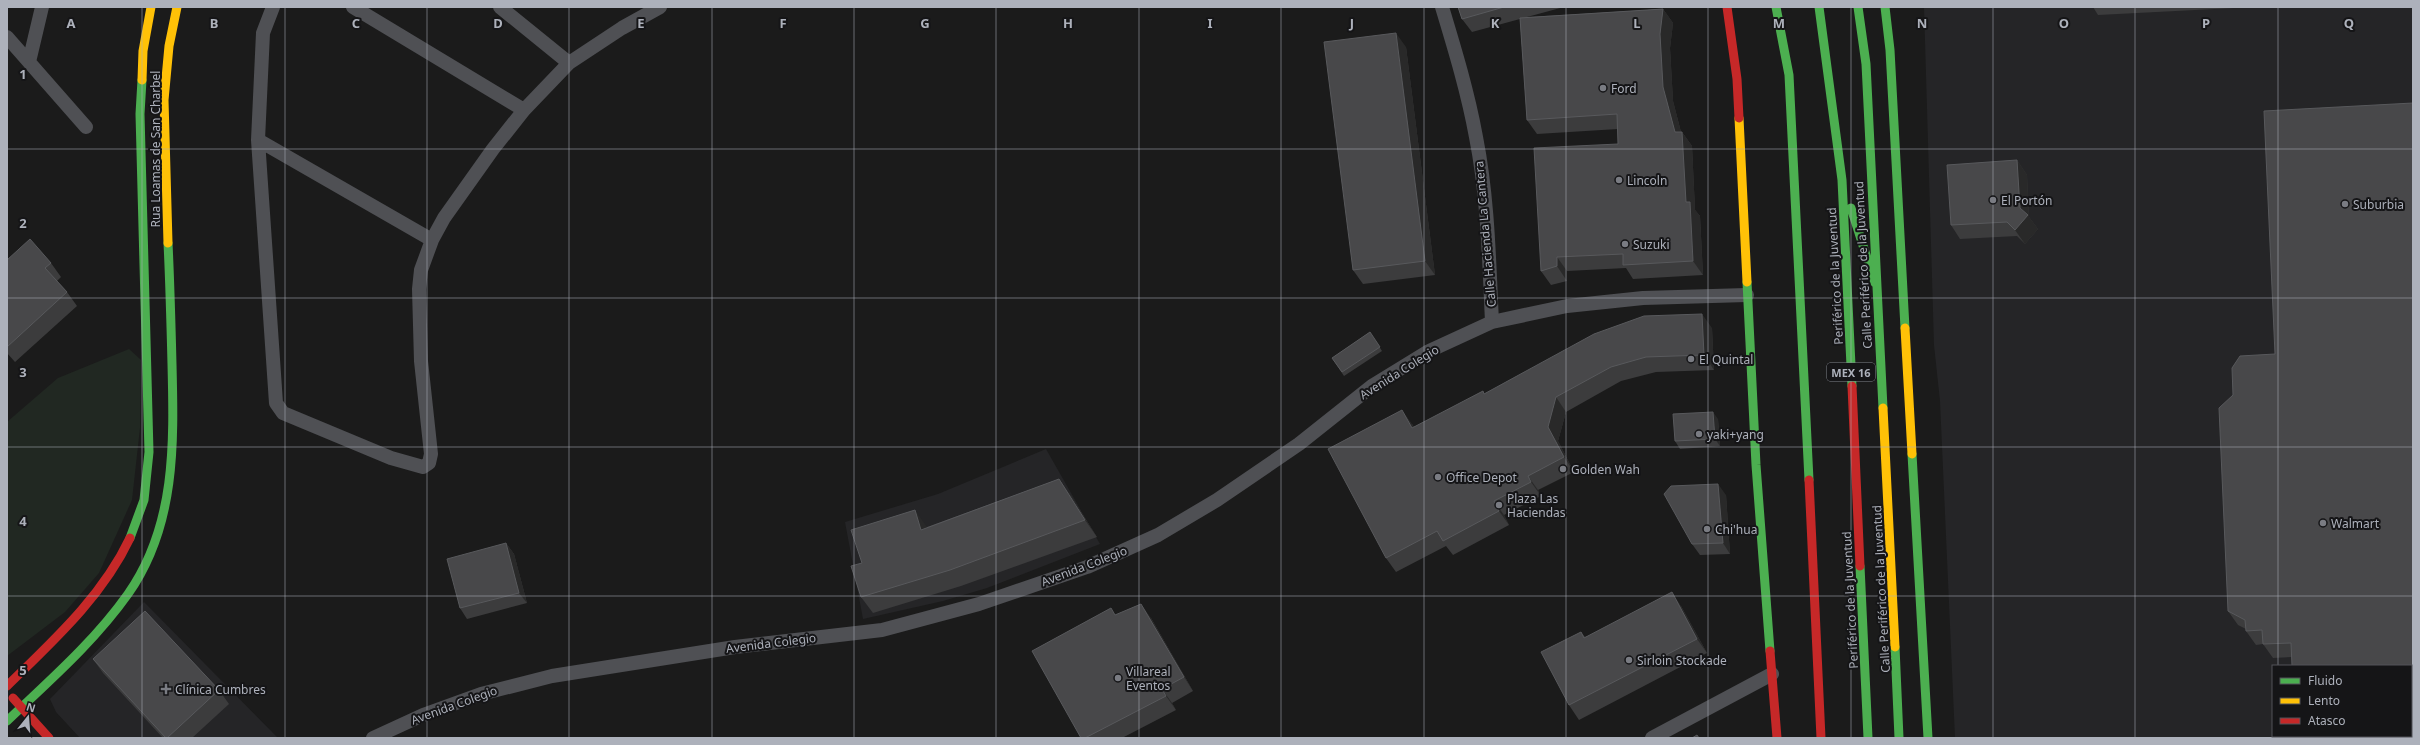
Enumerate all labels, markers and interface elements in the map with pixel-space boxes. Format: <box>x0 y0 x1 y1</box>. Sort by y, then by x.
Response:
text: A <box>67 14 76 32</box>
text: B <box>210 14 218 32</box>
text: C <box>352 14 360 32</box>
text: D <box>493 14 503 32</box>
text: E <box>637 14 645 32</box>
text: F <box>779 14 787 32</box>
text: G <box>920 14 930 32</box>
text: H <box>1063 14 1073 32</box>
text: I <box>1207 14 1213 32</box>
text: J <box>1349 14 1354 32</box>
text: K <box>1491 14 1500 32</box>
text: L <box>1633 14 1641 32</box>
text: M <box>1773 14 1785 32</box>
text: N <box>1917 14 1927 32</box>
text: O <box>2059 14 2069 32</box>
text: P <box>2202 14 2210 32</box>
text: Q <box>2344 14 2354 32</box>
text: 1 <box>19 65 27 83</box>
street label: Rua Loamas de San Charbel <box>147 71 164 227</box>
place label: Ford <box>1611 80 1637 97</box>
marker: Ford <box>1598 83 1608 93</box>
street label: Calle Hacienda La Cantera <box>1470 160 1500 308</box>
place label: Lincoln <box>1627 172 1667 189</box>
marker: Lincoln <box>1614 175 1624 185</box>
street label: Calle Periférico de la Juventud <box>1850 181 1876 349</box>
place label: El Portón <box>2001 192 2052 209</box>
marker: El Portón <box>1988 195 1998 205</box>
place label: Suburbia <box>2353 196 2404 213</box>
marker: Suburbia <box>2340 199 2350 209</box>
street label: Periférico de la Juventud <box>1823 207 1847 345</box>
text: 2 <box>19 214 27 232</box>
place label: Suzuki <box>1633 236 1670 253</box>
marker: Suzuki <box>1620 239 1630 249</box>
street label: Avenida Colegio <box>1356 341 1442 403</box>
place label: El Quintal <box>1699 351 1753 368</box>
marker: El Quintal <box>1686 354 1696 364</box>
text: 3 <box>19 363 27 381</box>
road number: MEX 16 <box>1827 363 1875 381</box>
place label: yaki+yang <box>1707 426 1764 443</box>
marker: yaki+yang <box>1694 429 1704 439</box>
place label: Golden Wah <box>1571 461 1640 478</box>
marker: Golden Wah <box>1558 464 1568 474</box>
place label: Office Depot <box>1446 469 1518 486</box>
marker: Office Depot <box>1433 472 1443 482</box>
place label: Plaza Las Haciendas <box>1507 490 1566 521</box>
marker: Plaza Las Haciendas <box>1494 500 1504 510</box>
street label: Calle Periférico de la Juventud <box>1868 505 1894 673</box>
text: 4 <box>19 512 27 530</box>
place label: Walmart <box>2331 515 2380 532</box>
marker: Walmart <box>2318 518 2328 528</box>
place label: Chi'hua <box>1715 521 1757 538</box>
marker: Chi'hua <box>1702 524 1712 534</box>
street label: Periférico de la Juventud <box>1838 531 1862 669</box>
street label: Avenida Colegio <box>1039 542 1129 590</box>
street label: Avenida Colegio <box>725 629 817 657</box>
place label: Sirloin Stockade <box>1637 652 1727 669</box>
marker: Sirloin Stockade <box>1624 655 1634 665</box>
text: 5 <box>19 661 27 679</box>
place label: Villareal Eventos <box>1126 663 1171 694</box>
legend <box>2272 665 2412 737</box>
text: Fluido <box>2308 672 2342 689</box>
marker: Villareal Eventos <box>1113 673 1123 683</box>
place label: Clínica Cumbres <box>175 681 266 698</box>
street label: Avenida Colegio <box>408 681 500 729</box>
marker: Clínica Cumbres <box>160 683 172 695</box>
text: Lento <box>2308 692 2340 709</box>
north arrow <box>8 697 48 737</box>
text: N <box>25 698 38 715</box>
text: Atasco <box>2308 712 2346 729</box>

